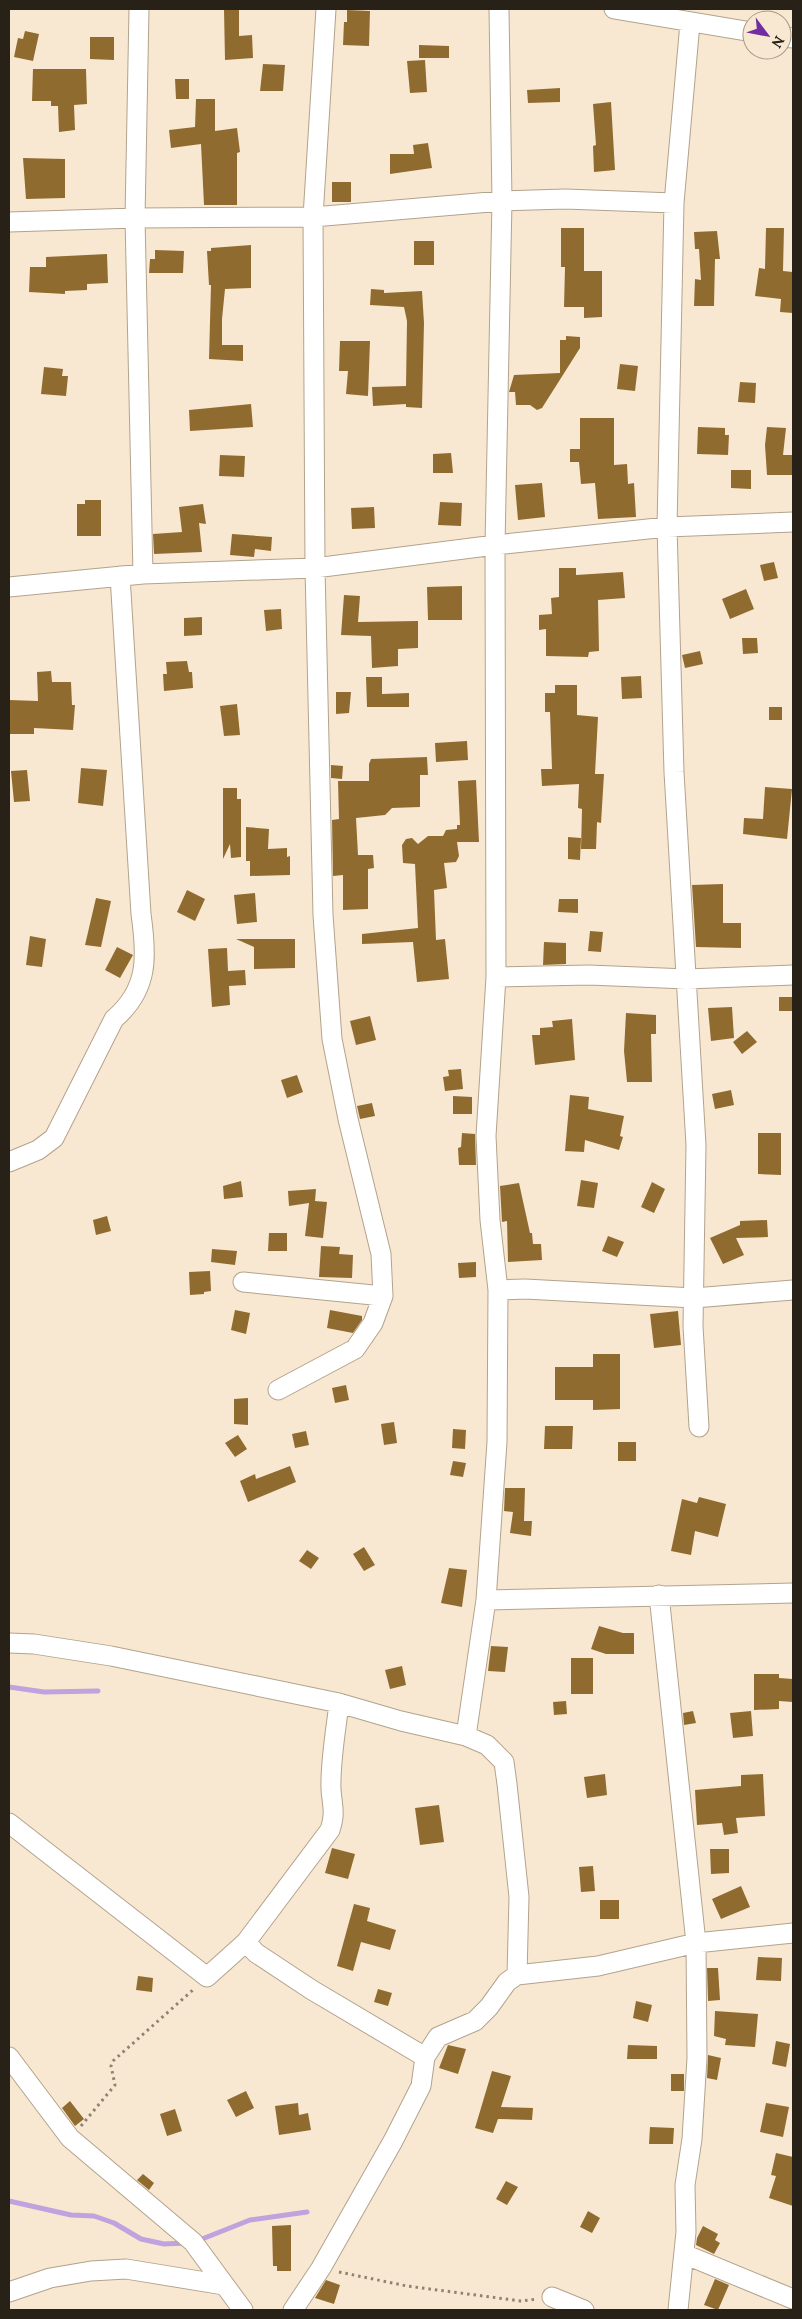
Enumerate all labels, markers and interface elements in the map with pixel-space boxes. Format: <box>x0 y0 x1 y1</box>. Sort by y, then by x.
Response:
north arrow <box>742 10 792 60</box>
text: N <box>767 33 789 51</box>

